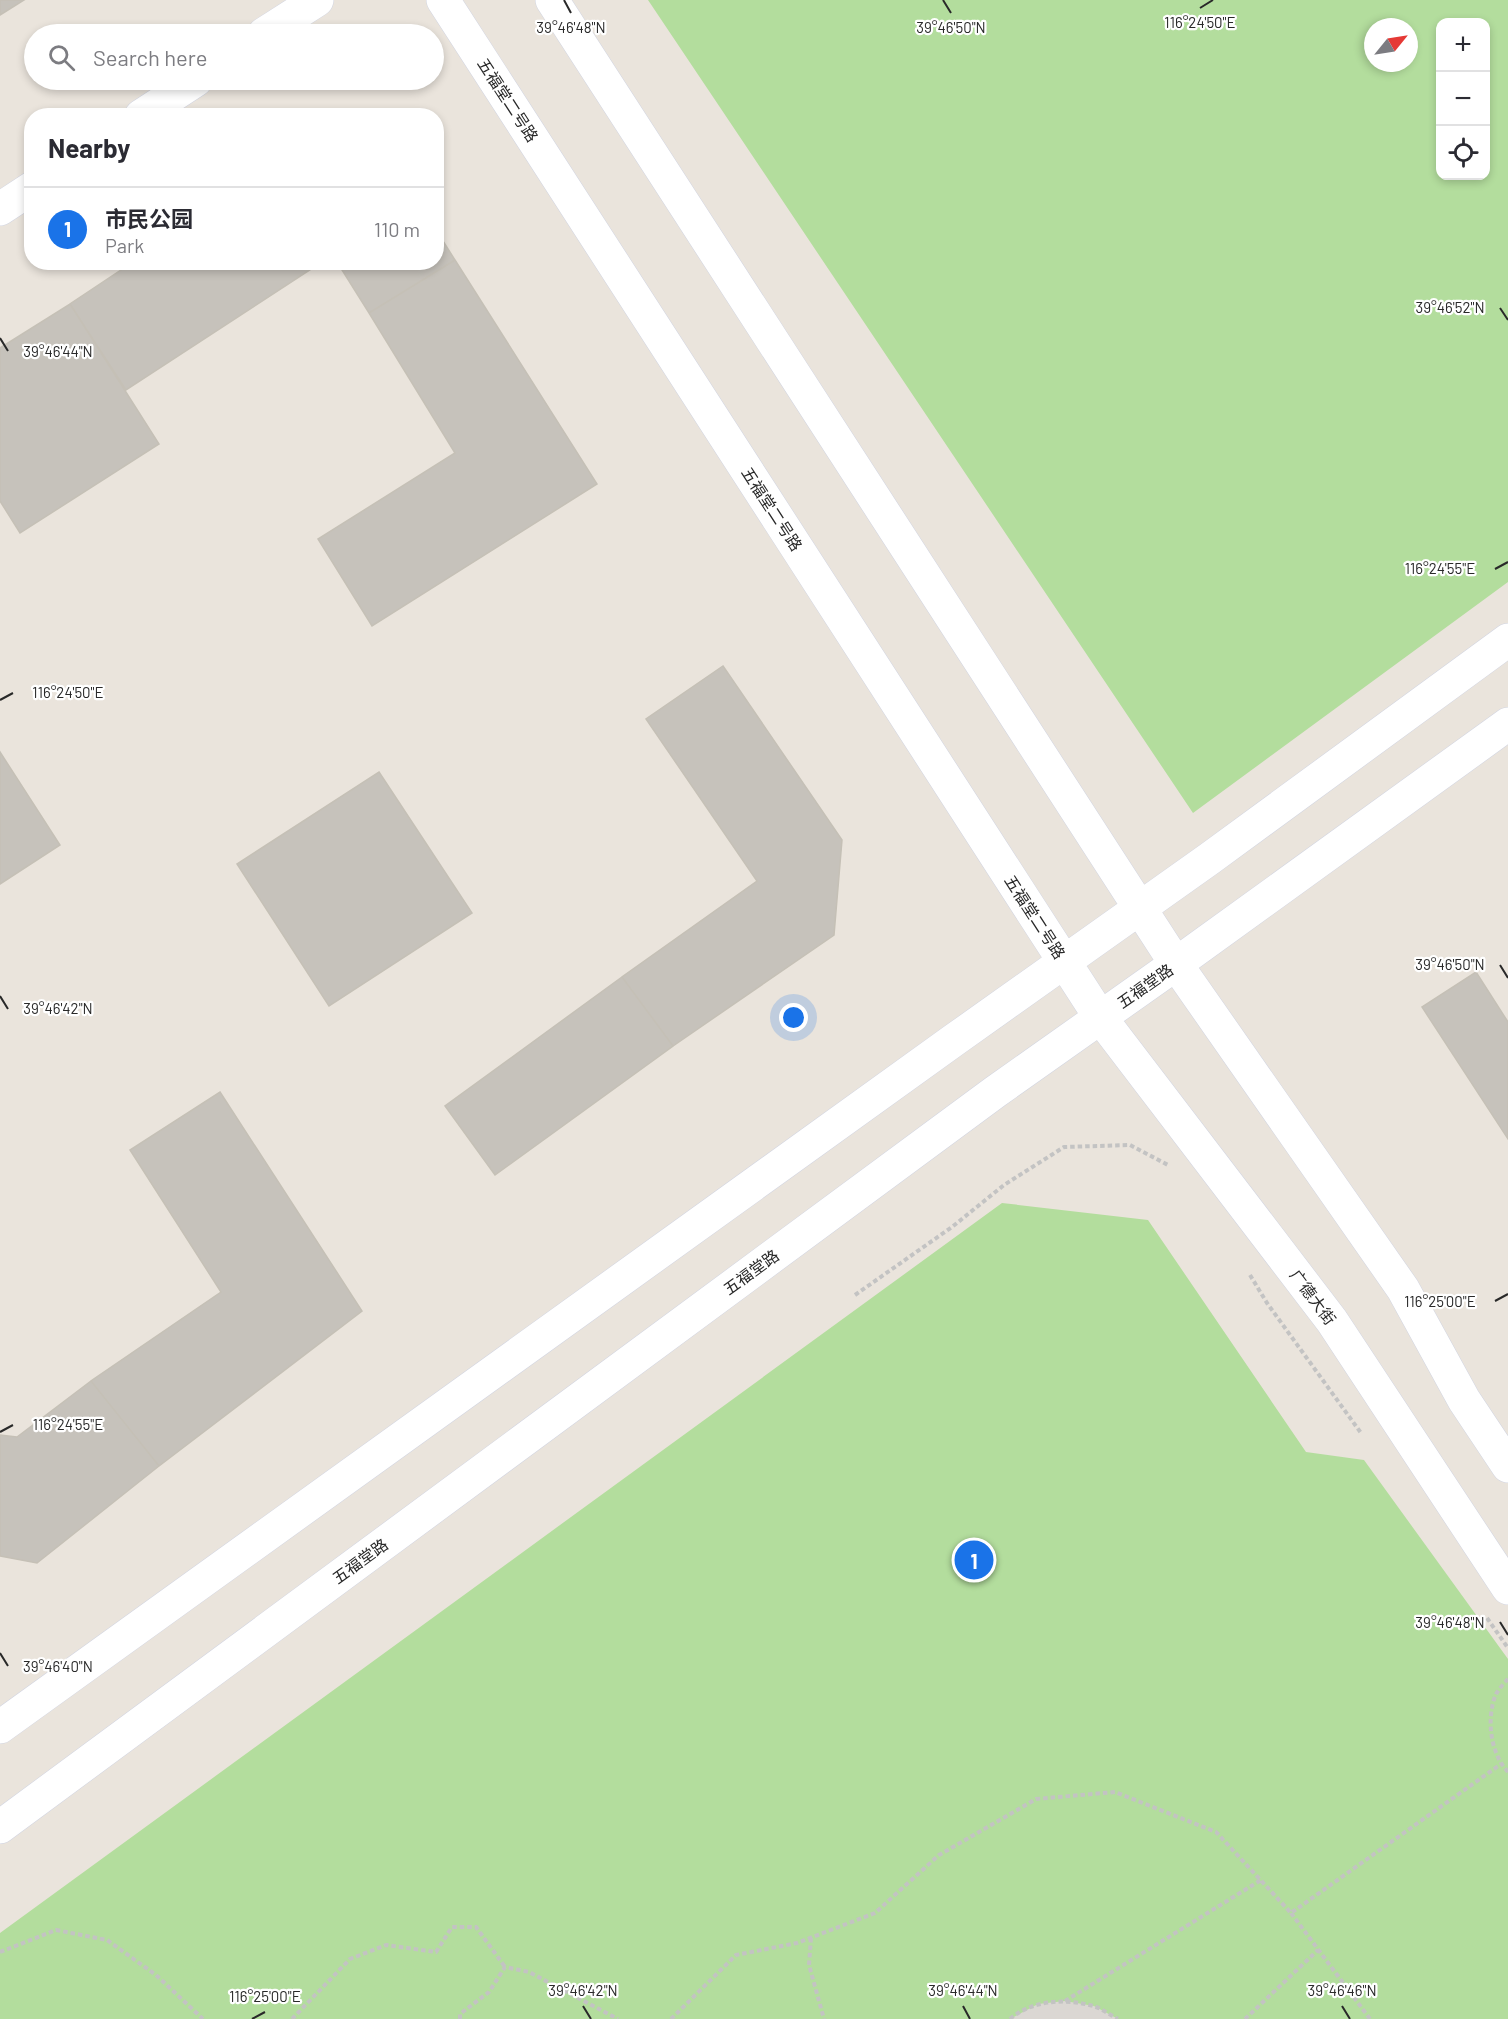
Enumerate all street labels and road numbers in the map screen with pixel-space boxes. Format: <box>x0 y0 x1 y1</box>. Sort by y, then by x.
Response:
street label: 五福堂二号路 <box>474 54 543 145</box>
street label: 五福堂二号路 <box>738 463 807 554</box>
street label: 五福堂二号路 <box>1001 871 1070 962</box>
street label: 五福堂路 <box>1113 959 1176 1012</box>
street label: 五福堂路 <box>719 1245 782 1298</box>
street label: 广德大街 <box>1287 1265 1340 1328</box>
street label: 五福堂路 <box>328 1534 391 1587</box>

